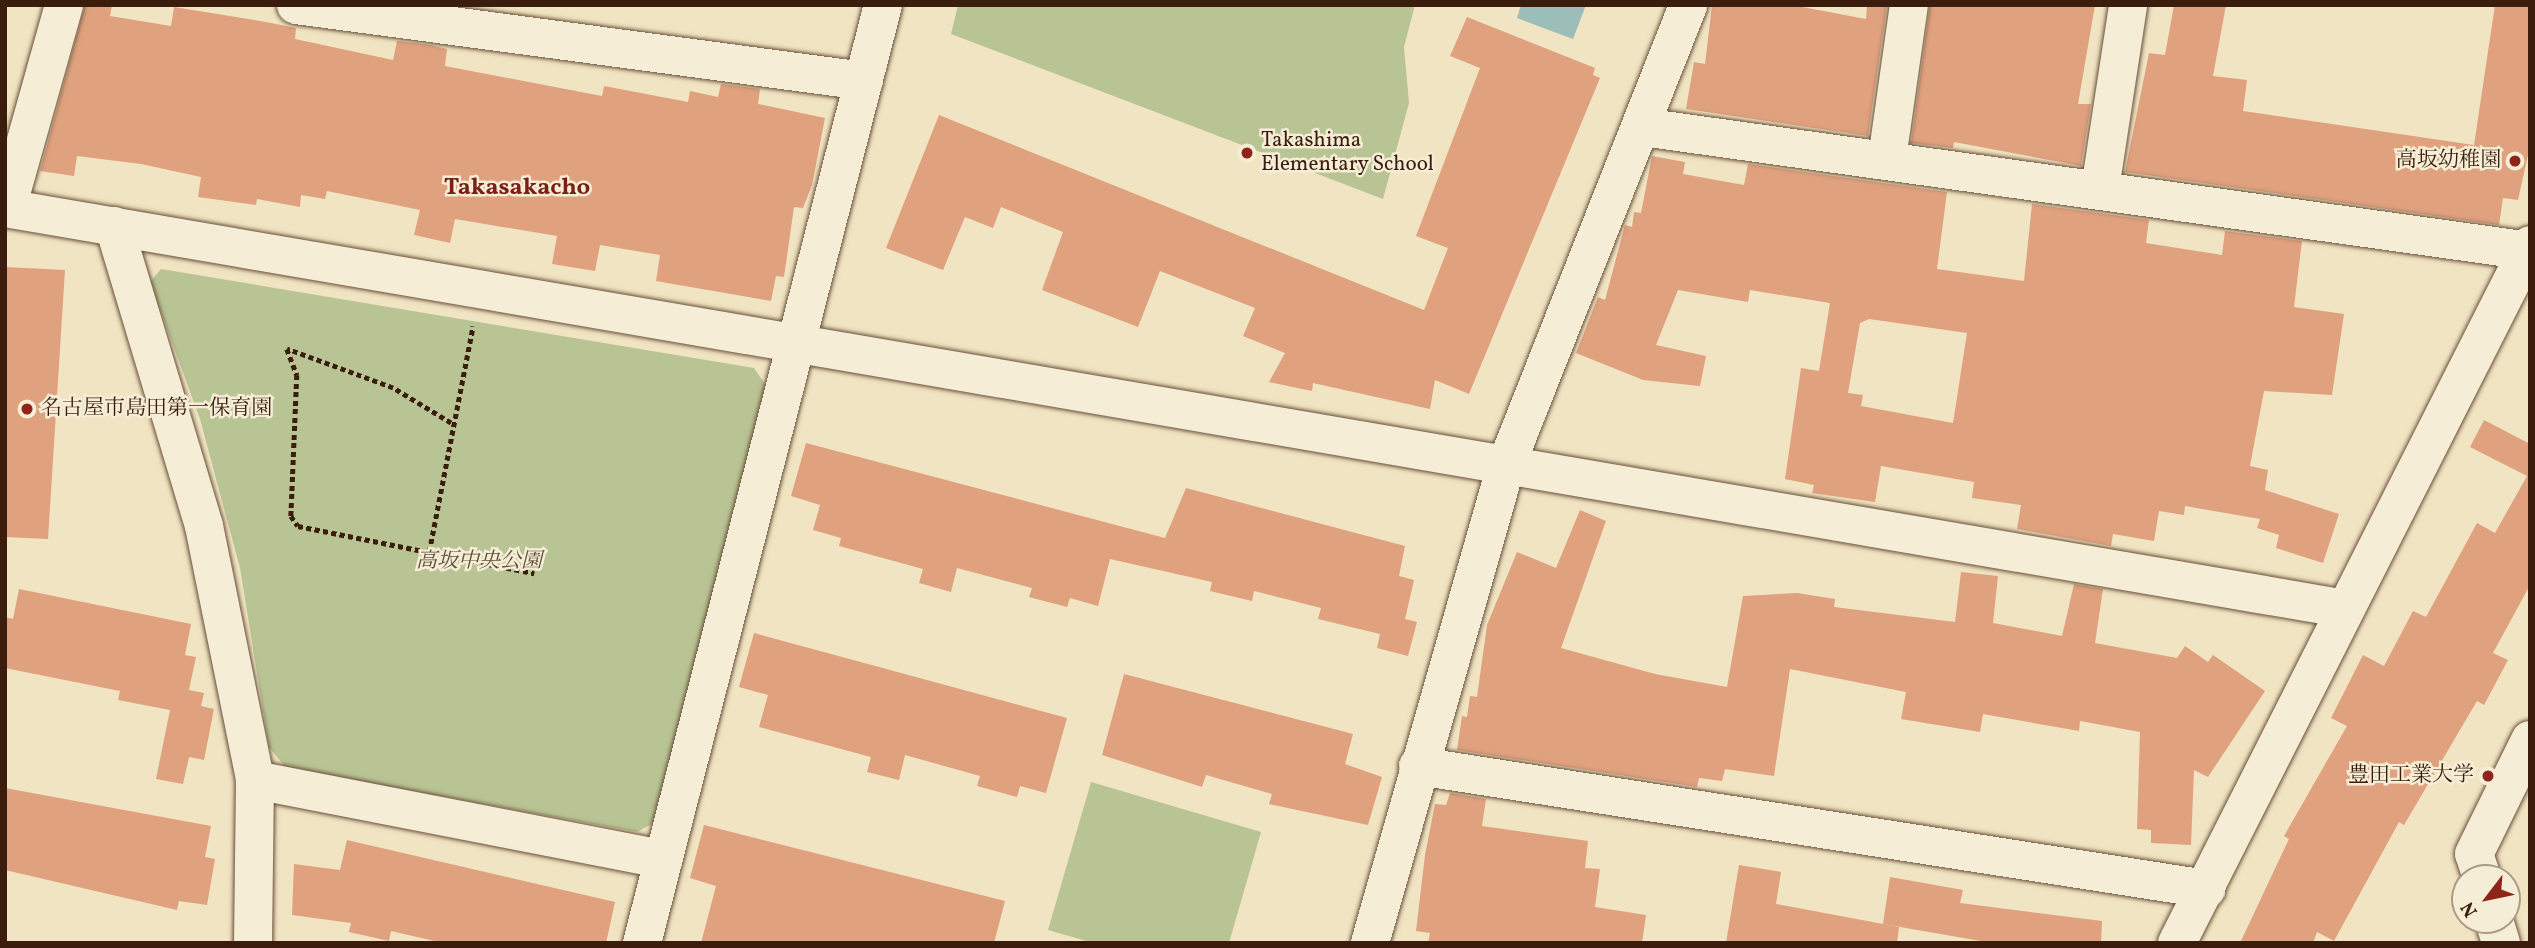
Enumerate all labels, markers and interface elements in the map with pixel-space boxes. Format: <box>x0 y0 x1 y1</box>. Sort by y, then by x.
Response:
place label: Takashima Elementary School <box>1261 128 1435 178</box>
marker: Takashima Elementary School <box>1239 145 1255 161</box>
place label: 高坂幼稚園 <box>2396 148 2501 174</box>
marker: 高坂幼稚園 <box>2507 153 2523 169</box>
district label: Takasakacho <box>444 175 590 203</box>
place label: 名古屋市島田第一保育園 <box>41 396 272 422</box>
marker: 名古屋市島田第一保育園 <box>19 401 35 417</box>
park label: 高坂中央公園 <box>416 549 542 575</box>
place label: 豊田工業大学 <box>2348 763 2474 789</box>
marker: 豊田工業大学 <box>2480 768 2496 784</box>
north arrow <box>2451 864 2521 934</box>
text: N <box>2455 896 2485 922</box>

